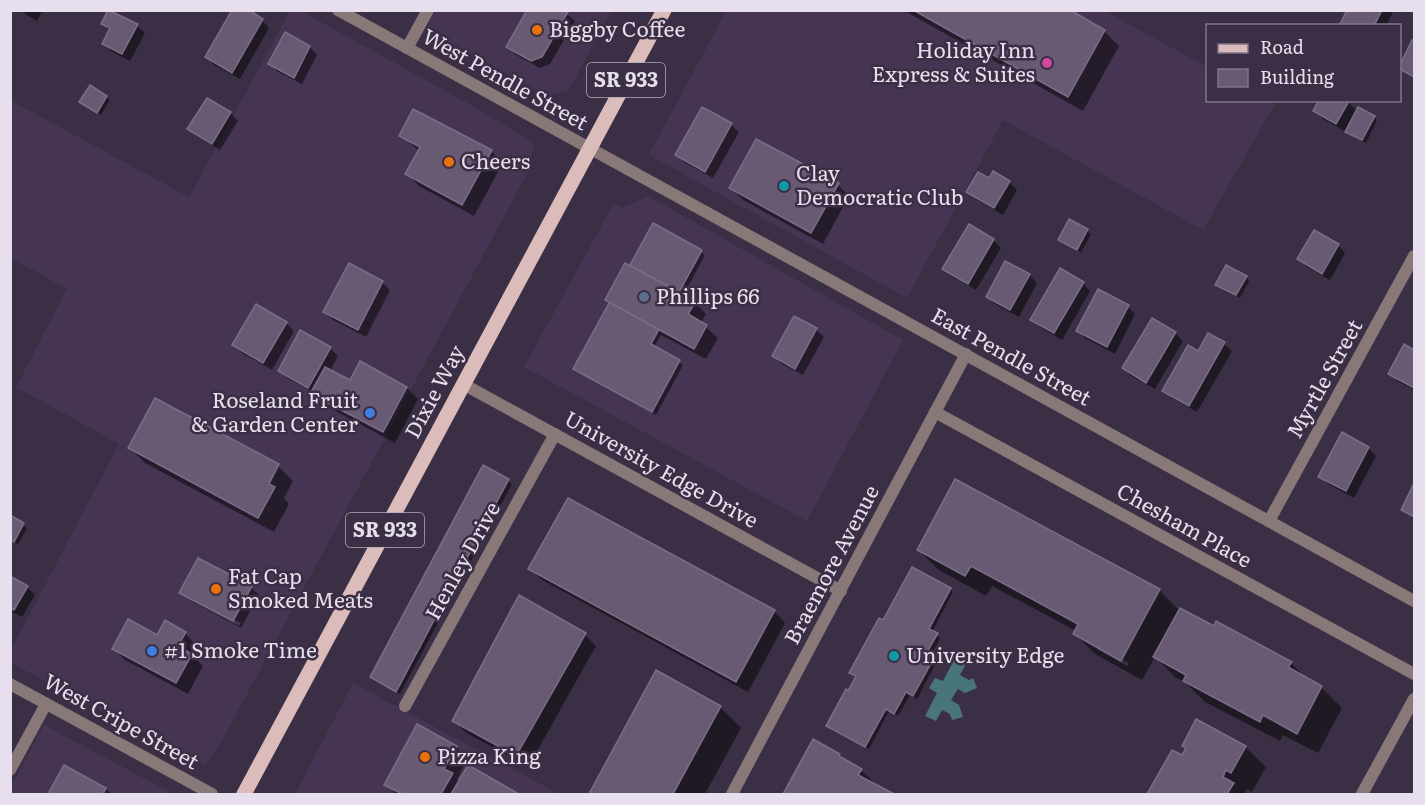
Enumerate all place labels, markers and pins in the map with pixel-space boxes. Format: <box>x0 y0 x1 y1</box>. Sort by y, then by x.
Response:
place label: Biggby Coffee <box>549 12 685 43</box>
marker: Biggby Coffee <box>530 23 544 37</box>
place label: Holiday Inn Express & Suites <box>872 33 1035 88</box>
marker: Holiday Inn Express & Suites <box>1040 56 1054 70</box>
place label: Cheers <box>461 144 530 175</box>
marker: Cheers <box>442 155 456 169</box>
place label: Clay Democratic Club <box>796 156 963 211</box>
marker: Clay Democratic Club <box>777 179 791 193</box>
place label: Phillips 66 <box>656 279 760 310</box>
marker: Phillips 66 <box>637 290 651 304</box>
place label: Roseland Fruit & Garden Center <box>191 383 359 438</box>
marker: Roseland Fruit & Garden Center <box>363 406 377 420</box>
place label: Fat Cap Smoked Meats <box>228 559 373 614</box>
marker: Fat Cap Smoked Meats <box>209 582 223 596</box>
place label: #1 Smoke Time <box>164 633 317 664</box>
place label: University Edge <box>906 638 1064 669</box>
marker: #1 Smoke Time <box>145 644 159 658</box>
marker: University Edge <box>887 649 901 663</box>
place label: Pizza King <box>437 739 541 770</box>
marker: Pizza King <box>418 750 432 764</box>

